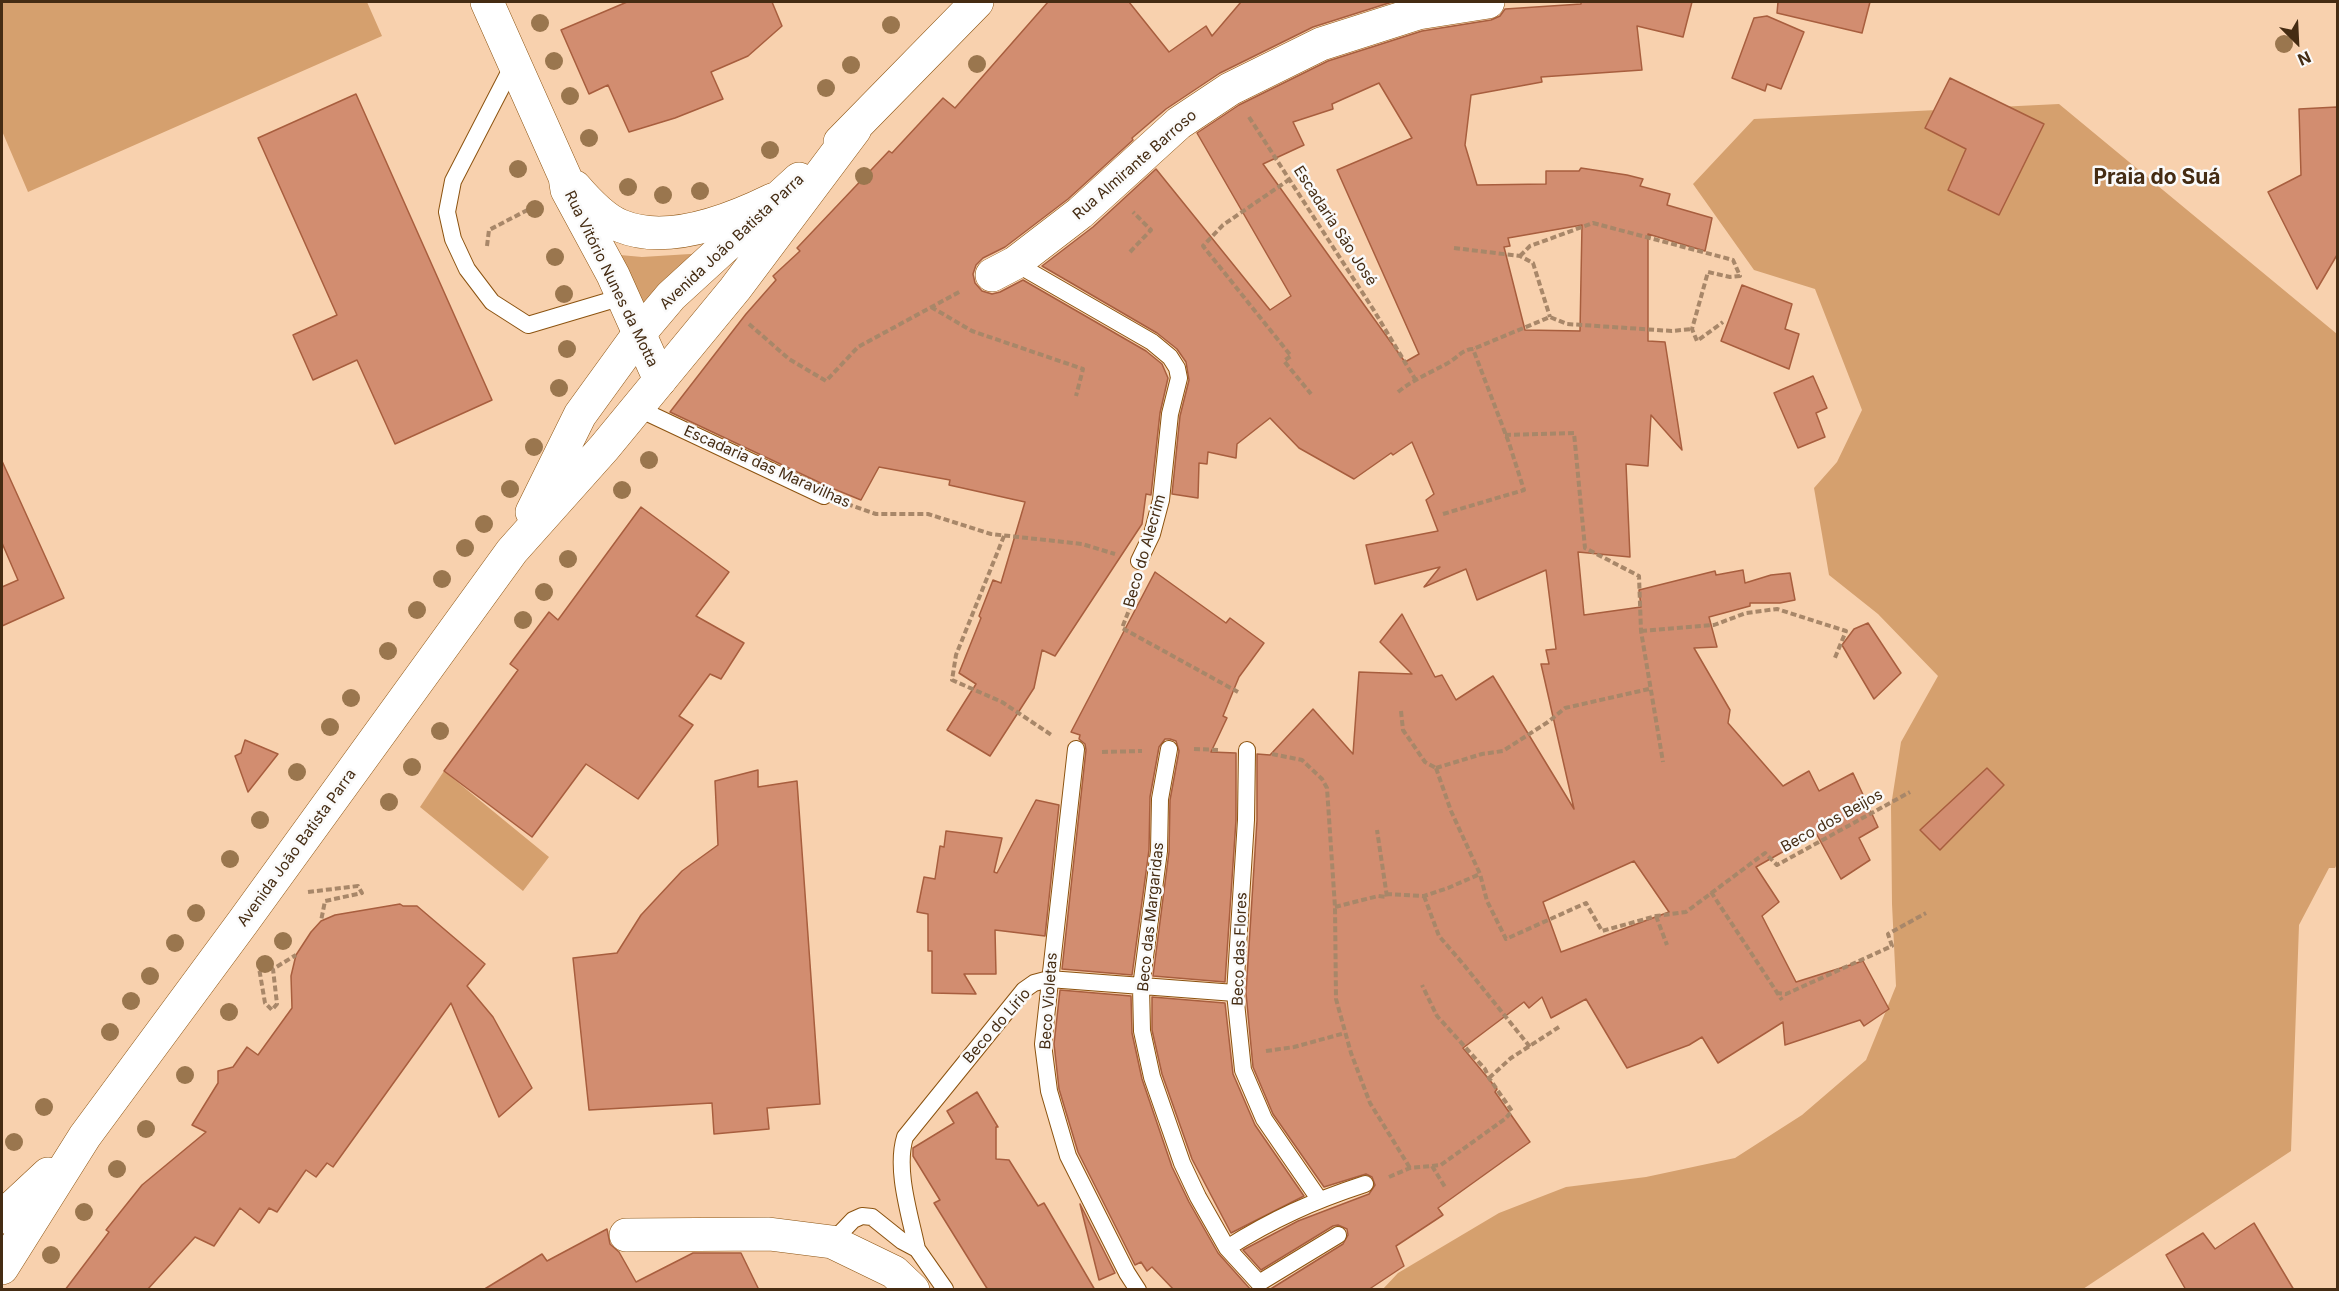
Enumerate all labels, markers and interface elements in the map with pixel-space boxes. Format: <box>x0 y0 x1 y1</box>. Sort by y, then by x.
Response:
north arrow <box>2267 12 2327 72</box>
text: N <box>2295 47 2314 70</box>
street label: Rua Almirante Barroso <box>1069 106 1201 224</box>
street label: Escadaria São José <box>1290 163 1380 289</box>
district label: Praia do Suá <box>2093 165 2221 191</box>
street label: Avenida João Batista Parra <box>656 171 808 313</box>
street label: Rua Vitório Nunes da Motta <box>560 188 662 370</box>
street label: Escadaria das Maravilhas <box>681 422 853 512</box>
street label: Beco do Alecrim <box>1120 492 1170 610</box>
street label: Avenida João Batista Parra <box>234 766 360 930</box>
street label: Beco dos Beijos <box>1778 786 1886 856</box>
street label: Beco das Margaridas <box>1134 841 1168 993</box>
street label: Beco das Flores <box>1229 892 1251 1006</box>
street label: Beco Violetas <box>1037 952 1061 1050</box>
street label: Beco do Lírio <box>960 985 1034 1067</box>

